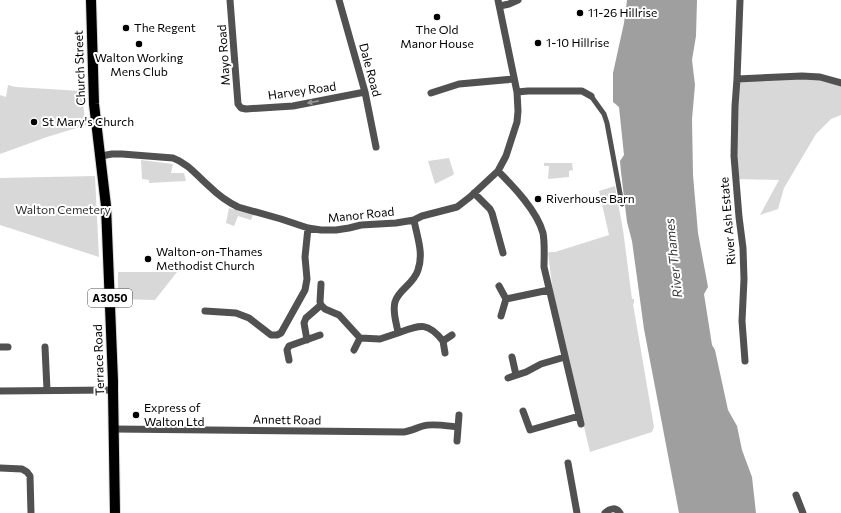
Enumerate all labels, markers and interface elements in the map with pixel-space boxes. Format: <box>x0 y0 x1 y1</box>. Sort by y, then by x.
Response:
place label: 11-26 Hillrise <box>588 5 657 19</box>
marker: 11-26 Hillrise <box>575 8 585 18</box>
marker: The Old Manor House <box>432 12 442 22</box>
place label: The Regent <box>134 20 196 34</box>
place label: The Old Manor House <box>400 22 474 50</box>
marker: The Regent <box>121 23 131 33</box>
street label: Mayo Road <box>214 24 232 86</box>
street label: Church Street <box>71 30 87 106</box>
place label: 1-10 Hillrise <box>546 35 609 49</box>
marker: 1-10 Hillrise <box>533 38 543 48</box>
marker: Walton Working Mens Club <box>134 39 144 49</box>
street label: Dale Road <box>357 41 385 98</box>
place label: Walton Working Mens Club <box>95 50 184 78</box>
street label: Harvey Road <box>267 78 337 102</box>
one-way arrow <box>307 99 319 105</box>
place label: St Mary's Church <box>42 114 134 128</box>
marker: St Mary's Church <box>29 117 39 127</box>
street label: River Ash Estate <box>716 177 738 266</box>
place label: Riverhouse Barn <box>546 191 635 205</box>
marker: Riverhouse Barn <box>533 194 543 204</box>
park label: Walton Cemetery <box>15 202 111 216</box>
street label: Manor Road <box>327 204 395 224</box>
water label: River Thames <box>661 217 685 299</box>
place label: Walton-on-Thames Methodist Church <box>156 244 262 272</box>
marker: Walton-on-Thames Methodist Church <box>143 254 153 264</box>
road number: A3050 <box>88 289 132 307</box>
street label: Terrace Road <box>90 324 106 396</box>
place label: Express of Walton Ltd <box>144 400 204 428</box>
marker: Express of Walton Ltd <box>131 410 141 420</box>
street label: Annett Road <box>253 411 321 427</box>

